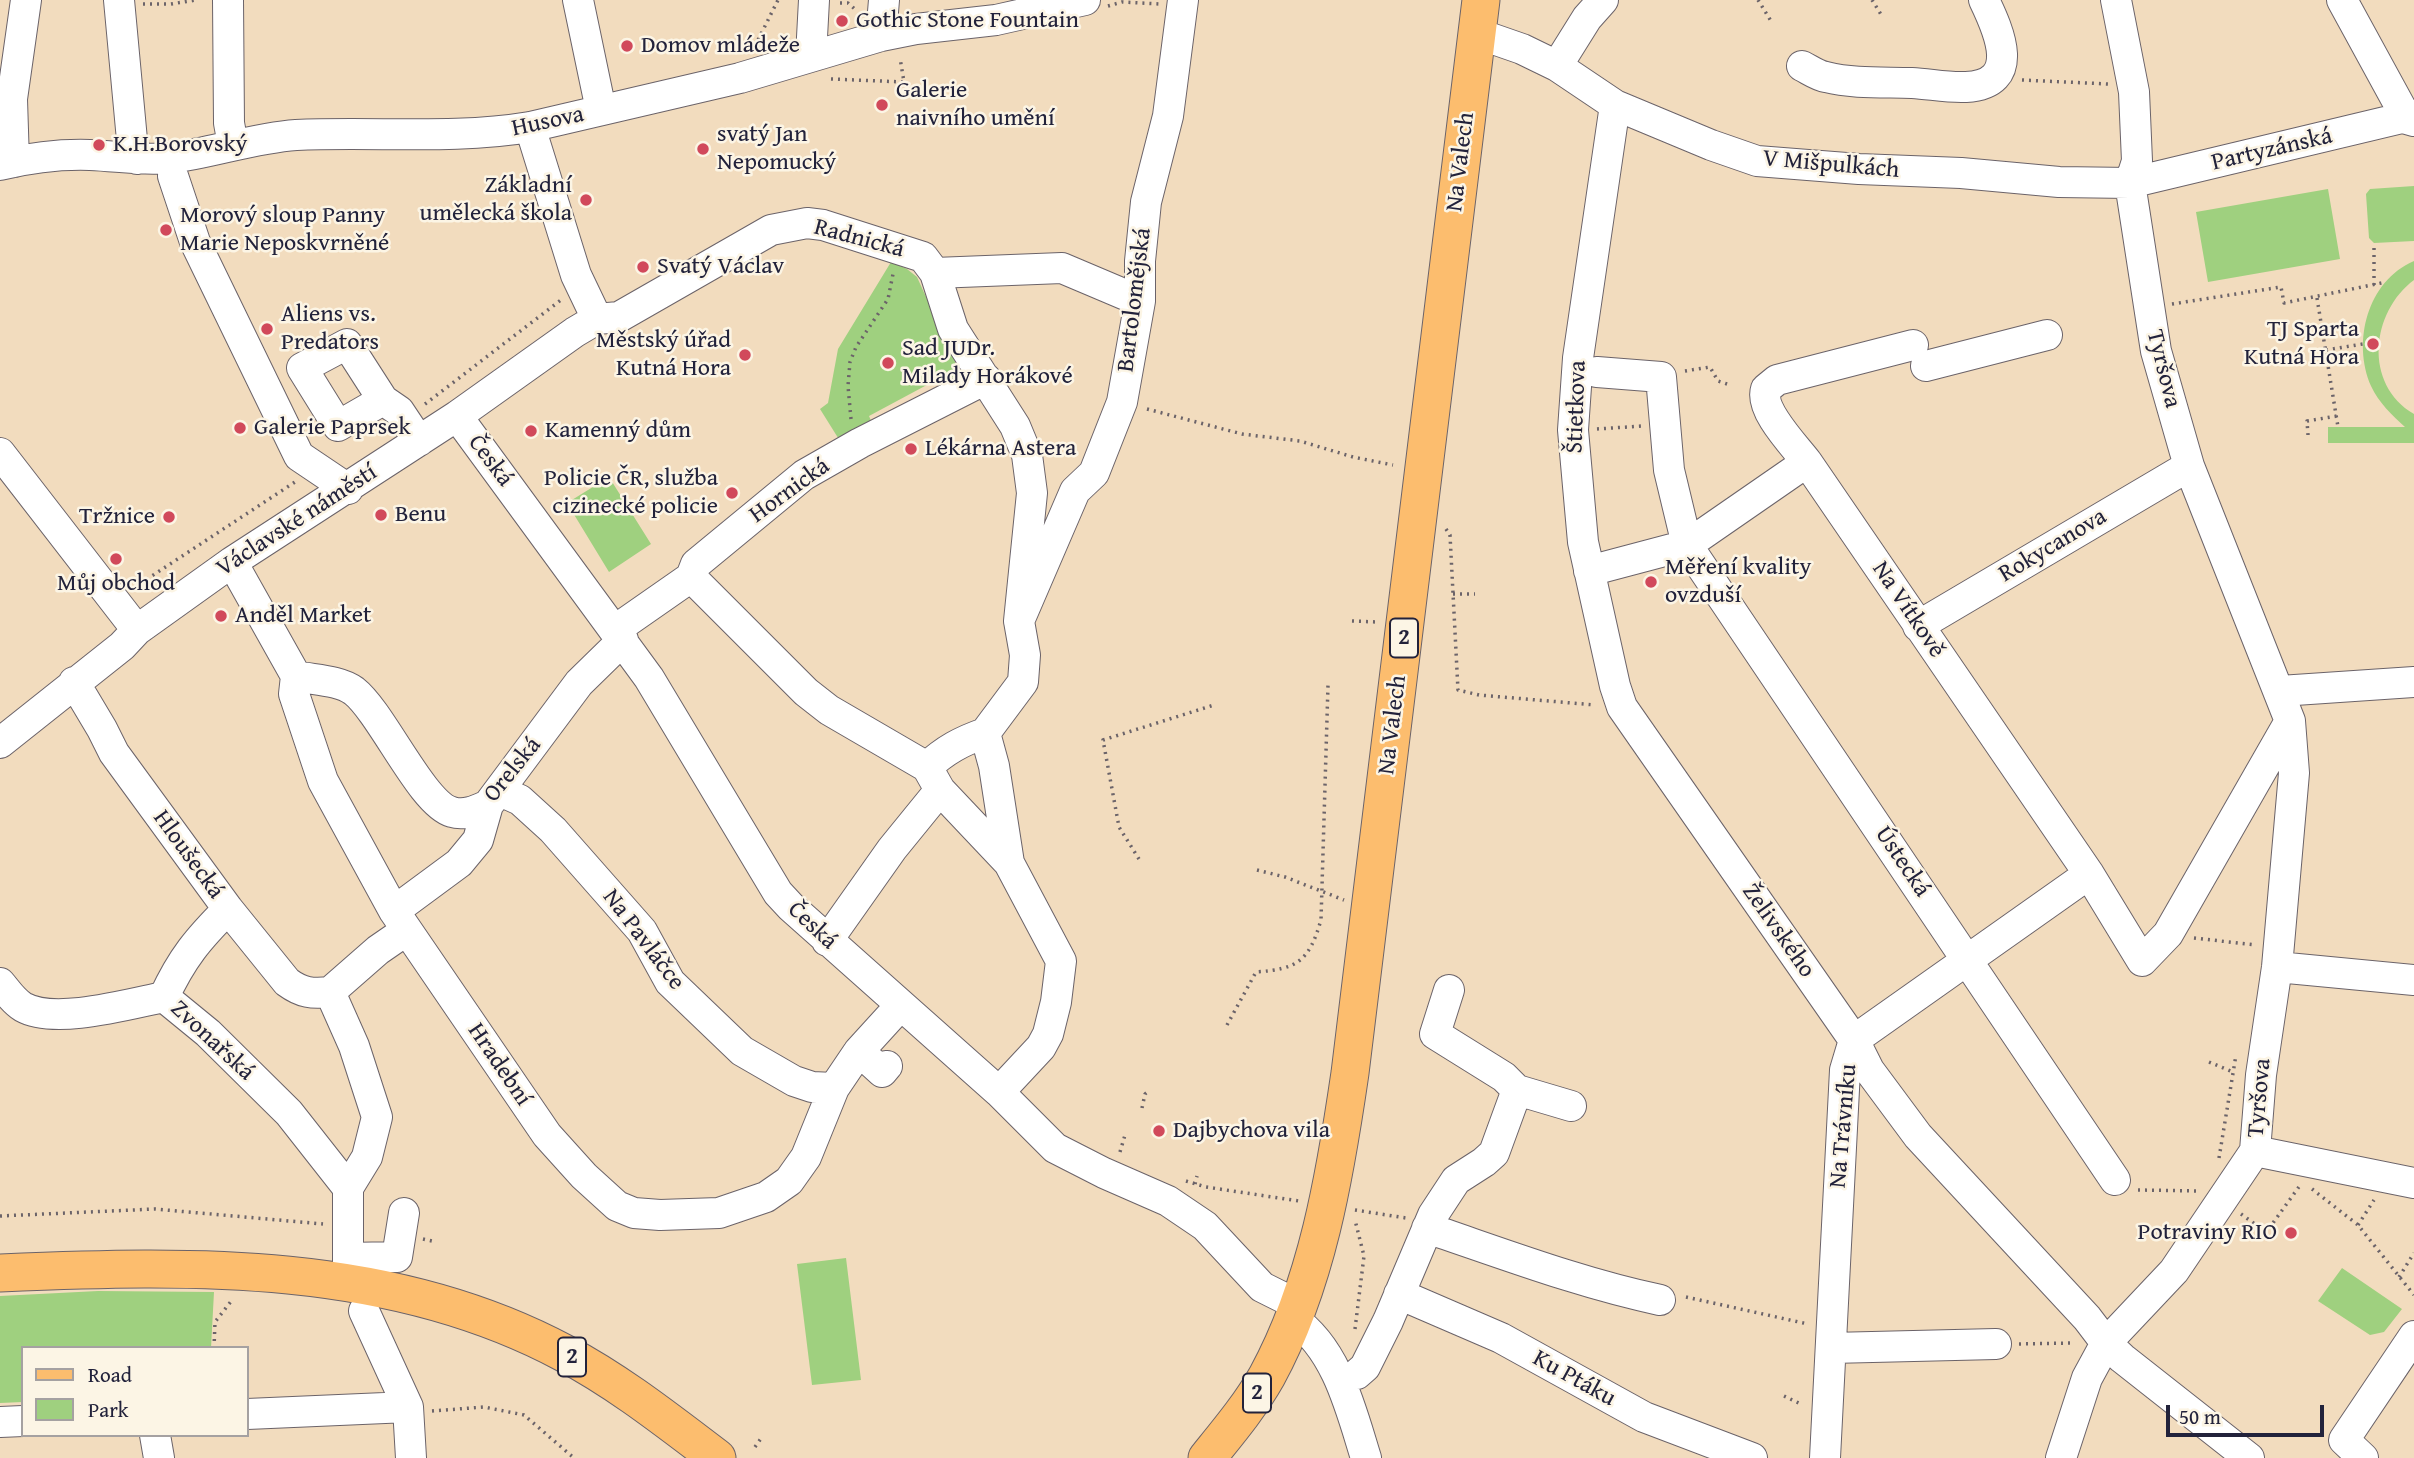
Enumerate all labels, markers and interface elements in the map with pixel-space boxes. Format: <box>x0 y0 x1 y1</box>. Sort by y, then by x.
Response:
place label: Gothic Stone Fountain <box>856 7 1079 35</box>
marker: Gothic Stone Fountain <box>834 13 850 29</box>
place label: Domov mládeže <box>641 32 800 60</box>
marker: Domov mládeže <box>619 38 635 54</box>
place label: Galerie naivního umění <box>896 77 1055 133</box>
marker: Galerie naivního umění <box>874 97 890 113</box>
street label: Husova <box>509 100 587 144</box>
street label: Na Valech <box>1441 111 1481 213</box>
place label: svatý Jan Nepomucký <box>717 121 836 177</box>
street label: Partyzánská <box>2209 122 2335 178</box>
place label: K.H.Borovský <box>113 131 248 159</box>
marker: K.H.Borovský <box>91 137 107 153</box>
marker: svatý Jan Nepomucký <box>695 141 711 157</box>
street label: V Mišpulkách <box>1762 145 1900 185</box>
place label: Základní umělecká škola <box>419 172 572 228</box>
marker: Základní umělecká škola <box>578 192 594 208</box>
place label: Morový sloup Panny Marie Neposkvrněné <box>180 202 389 258</box>
street label: Radnická <box>811 213 907 265</box>
marker: Morový sloup Panny Marie Neposkvrněné <box>158 222 174 238</box>
street label: Bartolomějská <box>1112 226 1158 374</box>
place label: Svatý Václav <box>657 253 784 281</box>
marker: Svatý Václav <box>635 259 651 275</box>
place label: Aliens vs. Predators <box>281 301 379 357</box>
place label: TJ Sparta Kutná Hora <box>2244 316 2359 372</box>
marker: Aliens vs. Predators <box>259 321 275 337</box>
place label: Městský úřad Kutná Hora <box>596 327 731 383</box>
street label: Tyršova <box>2139 327 2187 411</box>
place label: Sad JUDr. Milady Horákové <box>902 335 1073 391</box>
marker: TJ Sparta Kutná Hora <box>2365 336 2381 352</box>
marker: Městský úřad Kutná Hora <box>737 347 753 363</box>
marker: Sad JUDr. Milady Horákové <box>880 355 896 371</box>
street label: Štietkova <box>1561 360 1593 454</box>
place label: Galerie Paprsek <box>254 414 411 442</box>
place label: Kamenný dům <box>545 417 691 445</box>
marker: Galerie Paprsek <box>232 420 248 436</box>
marker: Kamenný dům <box>523 423 539 439</box>
street label: Česká <box>461 429 519 493</box>
place label: Lékárna Astera <box>925 435 1076 463</box>
marker: Lékárna Astera <box>903 441 919 457</box>
street label: Hornická <box>744 452 836 530</box>
street label: Václavské náměstí <box>211 458 383 584</box>
place label: Policie ČR, služba cizinecké policie <box>544 465 718 521</box>
marker: Policie ČR, služba cizinecké policie <box>724 485 740 501</box>
place label: Benu <box>395 501 446 529</box>
place label: Tržnice <box>79 503 155 531</box>
street label: Rokycanova <box>1994 503 2112 589</box>
marker: Benu <box>373 507 389 523</box>
marker: Tržnice <box>161 509 177 525</box>
marker: Můj obchod <box>108 551 124 567</box>
place label: Měření kvality ovzduší <box>1665 554 1811 610</box>
street label: Na Vítkově <box>1865 556 1951 664</box>
place label: Můj obchod <box>57 570 175 598</box>
marker: Měření kvality ovzduší <box>1643 574 1659 590</box>
place label: Anděl Market <box>235 602 371 630</box>
marker: Anděl Market <box>213 608 229 624</box>
road number: 2 <box>1390 618 1418 658</box>
street label: Na Valech <box>1373 674 1413 776</box>
street label: Orelská <box>478 732 548 808</box>
street label: Hloušecká <box>146 805 230 905</box>
street label: Ústecká <box>1868 821 1936 903</box>
street label: Želivského <box>1735 878 1821 984</box>
street label: Na Pavláčce <box>596 884 690 996</box>
street label: Česká <box>781 896 843 956</box>
street label: Zvonařská <box>164 995 260 1087</box>
street label: Hradební <box>461 1018 537 1112</box>
street label: Tyršova <box>2242 1057 2278 1139</box>
street label: Na Trávníku <box>1824 1063 1864 1189</box>
place label: Dajbychova vila <box>1173 1117 1330 1145</box>
marker: Dajbychova vila <box>1151 1123 1167 1139</box>
place label: Potraviny RIO <box>2138 1219 2277 1247</box>
marker: Potraviny RIO <box>2283 1225 2299 1241</box>
road number: 2 <box>558 1338 586 1376</box>
street label: Ku Ptáku <box>1528 1345 1620 1413</box>
legend <box>21 1346 248 1437</box>
text: Road <box>88 1359 132 1390</box>
road number: 2 <box>1243 1374 1271 1412</box>
scale bar <box>2169 1392 2326 1436</box>
text: Park <box>88 1394 129 1425</box>
text: 50 m <box>2179 1401 2221 1432</box>

